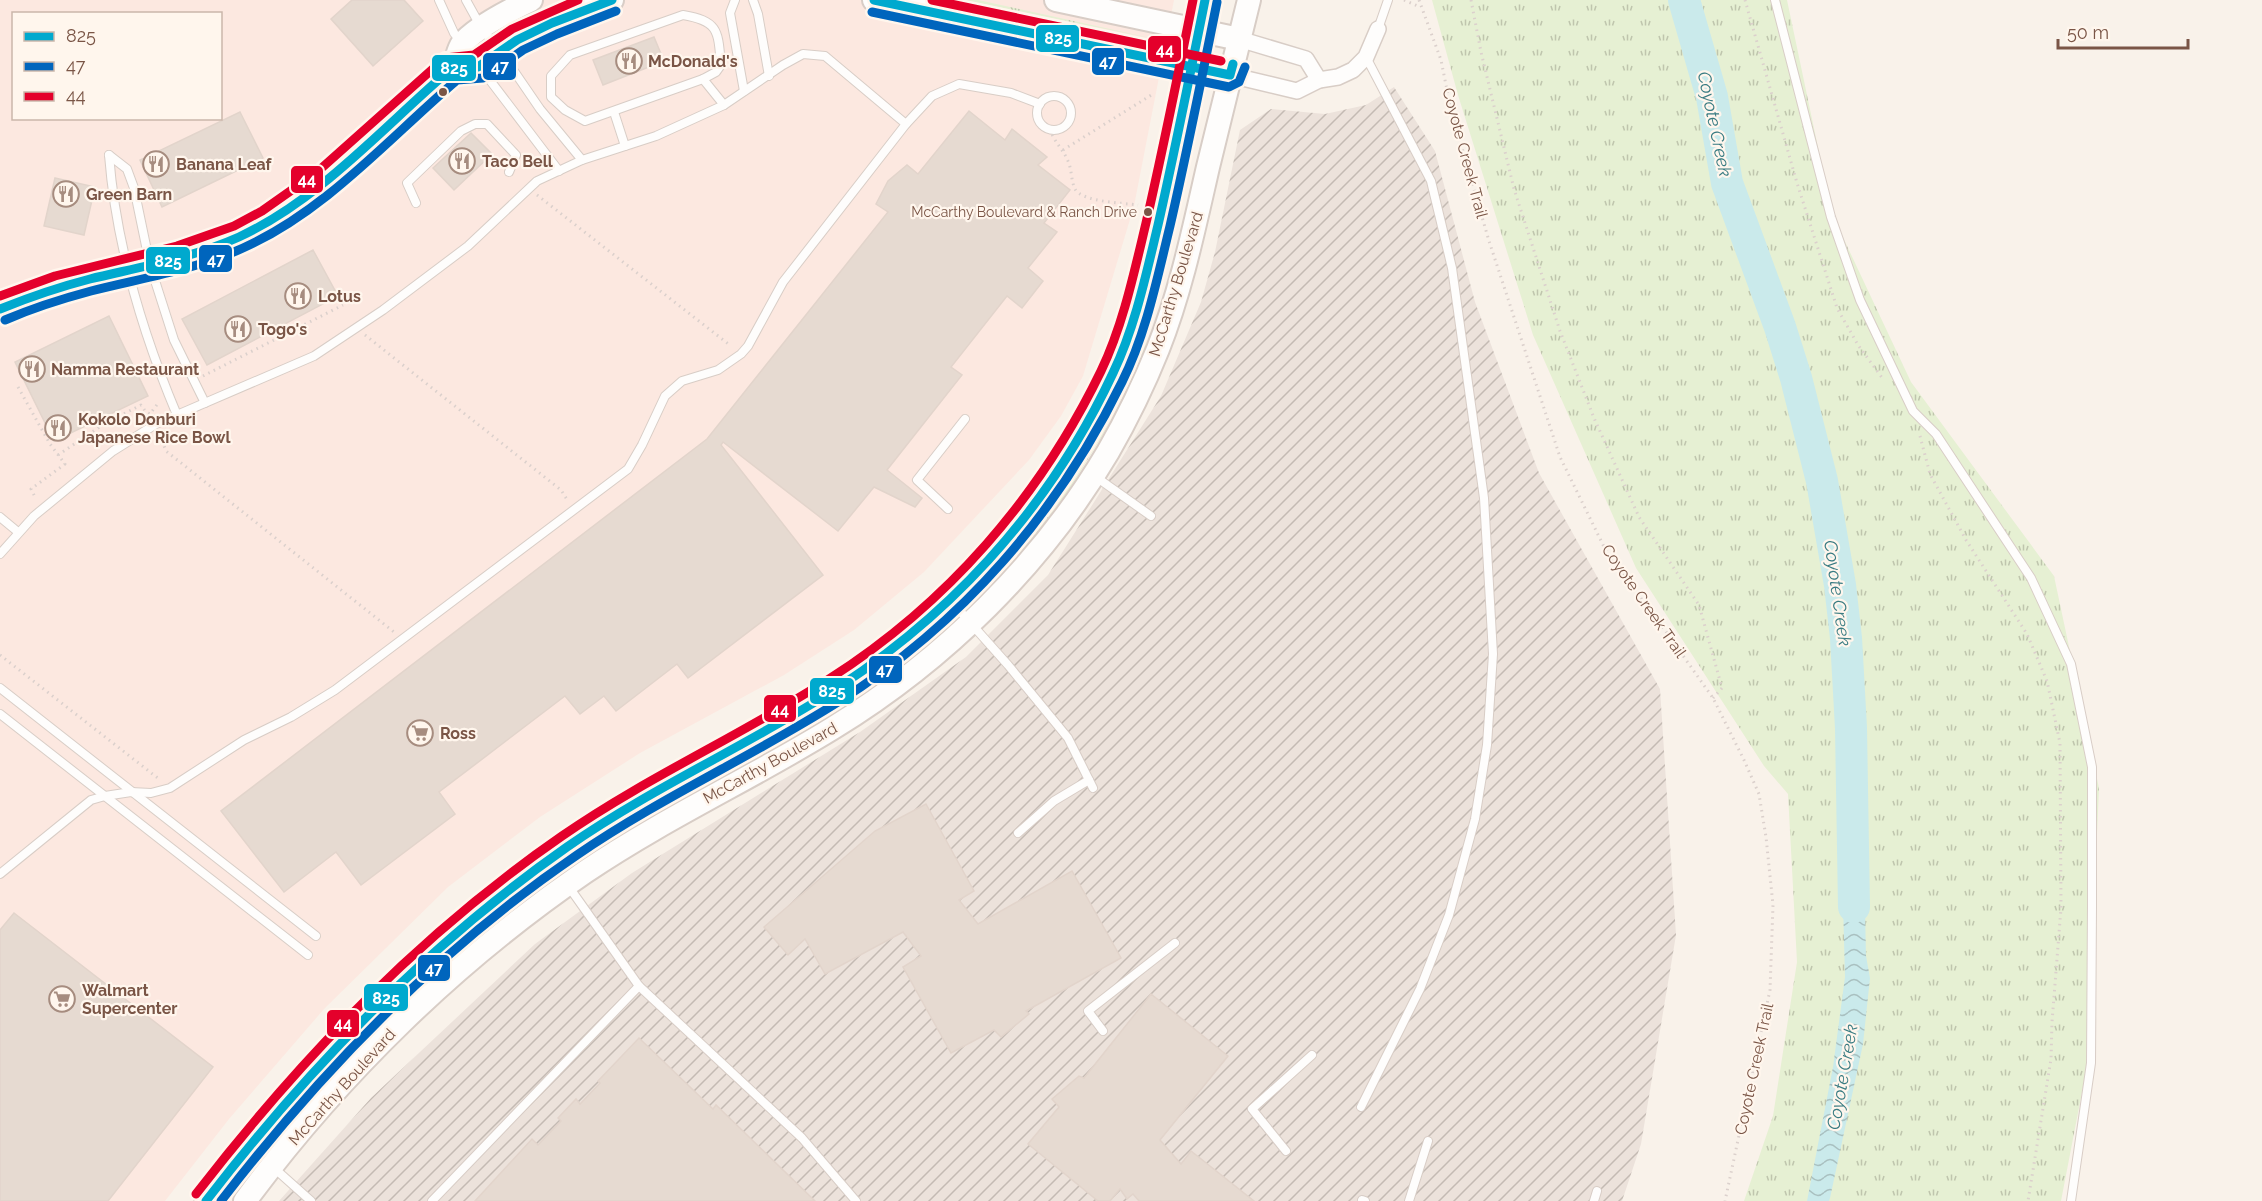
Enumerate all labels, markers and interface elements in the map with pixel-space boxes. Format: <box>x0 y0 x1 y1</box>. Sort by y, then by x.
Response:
legend <box>12 12 222 120</box>
scale bar <box>2058 12 2188 50</box>
text: 50 m <box>2067 22 2109 43</box>
line badge: 825 <box>1035 24 1080 53</box>
text: 825 <box>66 25 96 46</box>
text: 825 <box>1044 29 1072 48</box>
line badge: 44 <box>1147 35 1182 63</box>
text: 44 <box>1156 40 1174 59</box>
restaurant icon: McDonald's <box>614 46 644 76</box>
line badge: 47 <box>1091 47 1125 76</box>
line badge: 47 <box>482 52 517 81</box>
place label: McDonald's <box>648 52 738 71</box>
text: 47 <box>1099 52 1117 71</box>
line badge: 825 <box>431 54 477 82</box>
text: 47 <box>66 55 86 76</box>
text: 47 <box>491 57 509 76</box>
text: 825 <box>440 59 468 78</box>
water label: Coyote Creek <box>1694 70 1736 179</box>
text: 44 <box>66 85 86 106</box>
unlabelled marker <box>437 86 449 98</box>
street label: Coyote Creek Trail <box>1438 86 1492 221</box>
restaurant icon: Taco Bell <box>447 146 477 176</box>
restaurant icon: Banana Leaf <box>141 149 171 179</box>
place label: Taco Bell <box>482 152 554 171</box>
place label: Banana Leaf <box>176 155 273 174</box>
line badge: 44 <box>290 165 324 194</box>
text: 44 <box>298 170 316 189</box>
restaurant icon: Green Barn <box>51 179 81 209</box>
place label: Green Barn <box>86 185 172 204</box>
place label: McCarthy Boulevard & Ranch Drive <box>911 204 1137 220</box>
marker: McCarthy Boulevard & Ranch Drive <box>1142 206 1154 218</box>
street label: McCarthy Boulevard <box>1145 209 1207 359</box>
line badge: 47 <box>198 244 233 273</box>
line badge: 825 <box>145 246 191 275</box>
text: 47 <box>207 250 225 269</box>
text: 825 <box>154 252 182 271</box>
restaurant icon: Lotus <box>283 281 313 311</box>
place label: Lotus <box>318 287 361 306</box>
restaurant icon: Togo's <box>223 314 253 344</box>
place label: Togo's <box>258 320 307 339</box>
restaurant icon: Namma Restaurant <box>17 354 47 384</box>
place label: Namma Restaurant <box>51 360 199 379</box>
place label: Kokolo Donburi Japanese Rice Bowl <box>78 410 231 447</box>
restaurant icon: Kokolo Donburi Japanese Rice Bowl <box>43 413 73 443</box>
water label: Coyote Creek <box>1820 539 1856 648</box>
street label: Coyote Creek Trail <box>1598 541 1691 662</box>
line badge: 47 <box>868 655 903 684</box>
text: 47 <box>876 660 894 679</box>
line badge: 825 <box>809 677 855 705</box>
text: 825 <box>818 682 846 701</box>
line badge: 44 <box>763 694 797 723</box>
text: 44 <box>771 700 789 719</box>
supermarket icon: Ross <box>405 718 435 748</box>
street label: McCarthy Boulevard <box>700 718 840 808</box>
place label: Ross <box>440 724 476 743</box>
line badge: 47 <box>417 954 451 982</box>
text: 47 <box>425 959 443 978</box>
place label: Walmart Supercenter <box>82 981 177 1018</box>
line badge: 825 <box>363 983 409 1012</box>
supermarket icon: Walmart Supercenter <box>47 984 77 1014</box>
text: 825 <box>372 989 400 1008</box>
street label: Coyote Creek Trail <box>1731 1001 1777 1137</box>
line badge: 44 <box>326 1009 360 1038</box>
text: 44 <box>334 1014 352 1033</box>
water label: Coyote Creek <box>1822 1022 1862 1131</box>
street label: McCarthy Boulevard <box>285 1025 399 1149</box>

